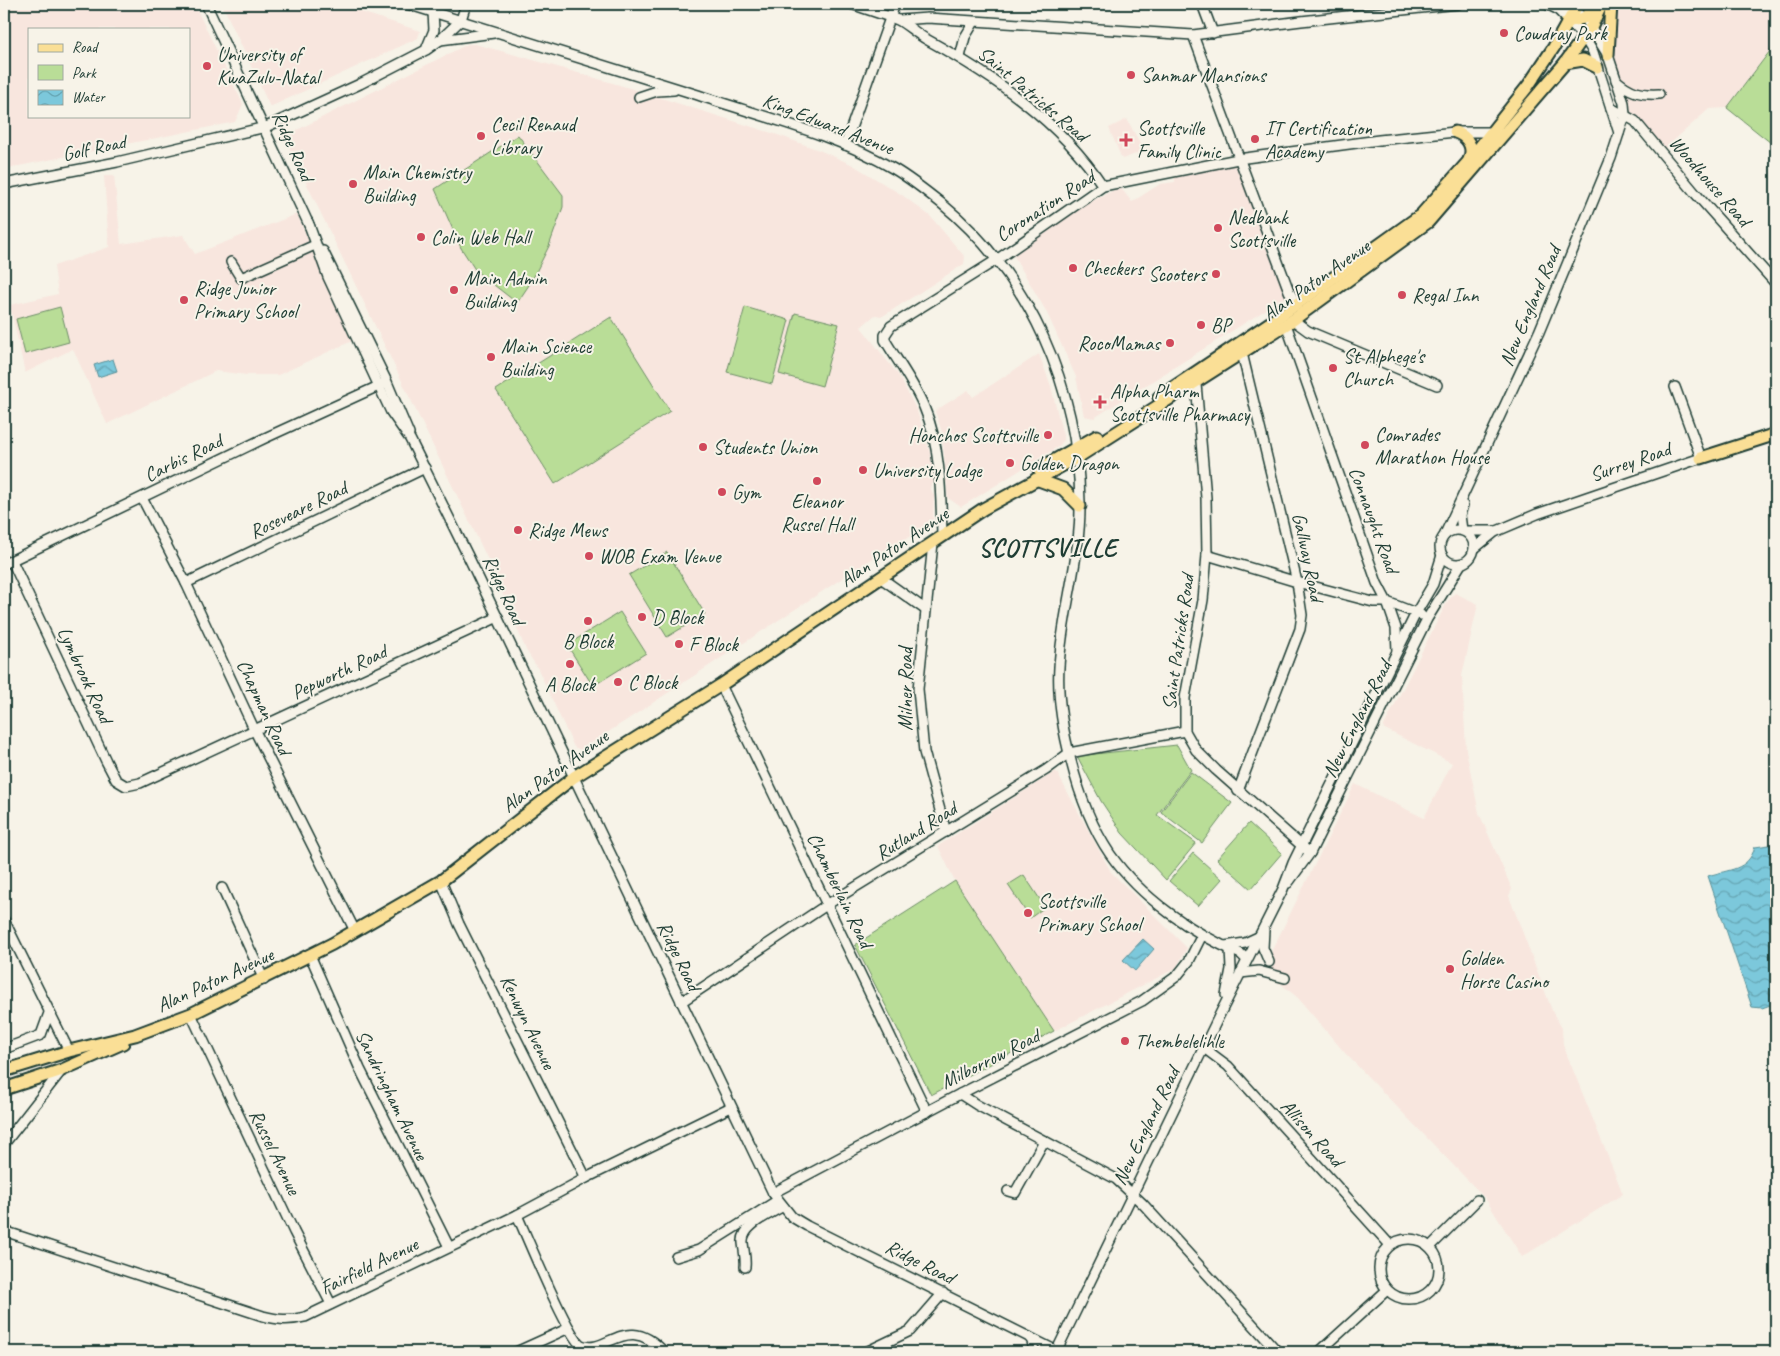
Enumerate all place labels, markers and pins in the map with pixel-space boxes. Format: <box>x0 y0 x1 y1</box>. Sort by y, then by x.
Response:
place label: Cowdray Park <box>1514 21 1608 46</box>
marker: Cowdray Park <box>1498 27 1510 39</box>
place label: University of KwaZulu-Natal <box>217 42 323 90</box>
marker: University of KwaZulu-Natal <box>201 60 213 72</box>
place label: Sanmar Mansions <box>1141 63 1268 88</box>
marker: Sanmar Mansions <box>1125 69 1137 81</box>
place label: Cecil Renaud Library <box>491 112 579 160</box>
place label: Scottsville Family Clinic <box>1137 116 1222 164</box>
place label: IT Certification Academy <box>1265 116 1373 164</box>
marker: Cecil Renaud Library <box>475 130 487 142</box>
marker: Scottsville Family Clinic <box>1119 133 1133 147</box>
marker: IT Certification Academy <box>1249 133 1261 145</box>
place label: Main Chemistry Building <box>363 160 474 208</box>
marker: Main Chemistry Building <box>347 178 359 190</box>
place label: Nedbank Scottsville <box>1228 205 1297 253</box>
marker: Nedbank Scottsville <box>1212 222 1224 234</box>
place label: Colin Web Hall <box>431 225 533 250</box>
marker: Colin Web Hall <box>415 231 427 243</box>
place label: Checkers <box>1083 256 1145 281</box>
marker: Checkers <box>1067 262 1079 274</box>
place label: Scooters <box>1148 262 1208 287</box>
place label: Main Admin Building <box>464 266 548 314</box>
marker: Scooters <box>1210 268 1222 280</box>
place label: Ridge Junior Primary School <box>194 276 300 324</box>
place label: Regal Inn <box>1412 283 1479 308</box>
marker: Main Admin Building <box>448 284 460 296</box>
marker: Regal Inn <box>1396 289 1408 301</box>
marker: Ridge Junior Primary School <box>178 294 190 306</box>
place label: BP <box>1211 313 1233 338</box>
marker: BP <box>1195 319 1207 331</box>
place label: RocoMamas <box>1078 331 1162 356</box>
place label: Main Science Building <box>501 334 593 382</box>
marker: RocoMamas <box>1164 337 1176 349</box>
place label: St Alphege's Church <box>1343 344 1426 392</box>
marker: Main Science Building <box>485 351 497 363</box>
marker: St Alphege's Church <box>1327 362 1339 374</box>
place label: Alpha Pharm Scottsville Pharmacy <box>1110 379 1252 427</box>
marker: Alpha Pharm Scottsville Pharmacy <box>1094 396 1106 408</box>
place label: Comrades Marathon House <box>1375 422 1490 470</box>
place label: Honchos Scottsville <box>908 423 1039 448</box>
marker: Honchos Scottsville <box>1042 429 1054 441</box>
place label: Students Union <box>713 435 818 460</box>
marker: Comrades Marathon House <box>1359 439 1371 451</box>
marker: Students Union <box>697 441 709 453</box>
place label: Golden Dragon <box>1020 451 1120 476</box>
marker: Golden Dragon <box>1004 457 1016 469</box>
place label: University Lodge <box>873 458 983 483</box>
marker: University Lodge <box>857 464 869 476</box>
marker: Eleanor Russel Hall <box>811 475 823 487</box>
place label: Gym <box>732 480 763 505</box>
marker: Gym <box>716 486 728 498</box>
place label: Eleanor Russel Hall <box>781 489 857 537</box>
place label: Ridge Mews <box>528 518 609 543</box>
marker: Ridge Mews <box>512 524 524 536</box>
place label: WOB Exam Venue <box>599 544 722 569</box>
marker: WOB Exam Venue <box>583 550 595 562</box>
place label: D Block <box>652 605 705 630</box>
marker: D Block <box>636 611 648 623</box>
marker: B Block <box>582 615 594 627</box>
place label: B Block <box>563 629 615 654</box>
place label: F Block <box>689 632 740 657</box>
marker: F Block <box>673 638 685 650</box>
marker: A Block <box>564 658 576 670</box>
place label: C Block <box>628 670 679 695</box>
place label: A Block <box>545 672 597 697</box>
marker: C Block <box>612 676 624 688</box>
place label: Scottsville Primary School <box>1038 889 1144 937</box>
marker: Scottsville Primary School <box>1022 907 1034 919</box>
place label: Golden Horse Casino <box>1460 946 1550 994</box>
marker: Golden Horse Casino <box>1444 963 1456 975</box>
place label: Thembelelihle <box>1135 1029 1225 1054</box>
marker: Thembelelihle <box>1119 1035 1131 1047</box>

